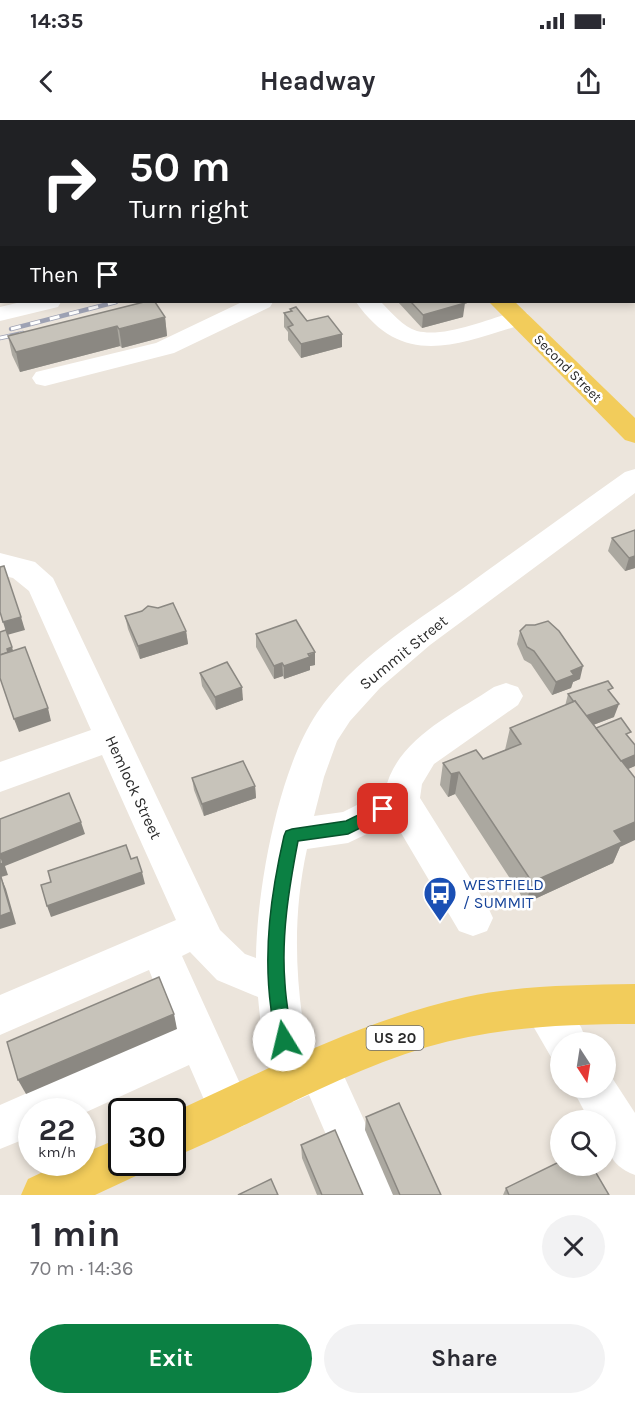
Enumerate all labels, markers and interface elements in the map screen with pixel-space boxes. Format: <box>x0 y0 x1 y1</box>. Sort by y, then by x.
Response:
text: 14:35 <box>30 8 83 34</box>
icon: back <box>30 65 63 98</box>
text: Headway <box>260 65 375 97</box>
icon: share <box>572 65 605 98</box>
text: 50 m <box>129 142 231 192</box>
icon: right <box>30 144 108 222</box>
text: Turn right <box>129 193 249 225</box>
icon: arrive <box>91 258 124 291</box>
text: Then <box>30 262 79 288</box>
street label: Second Street <box>530 331 605 406</box>
street label: Summit Street <box>355 611 451 694</box>
street label: Hemlock Street <box>101 732 166 842</box>
pin <box>357 783 408 834</box>
icon: arrive <box>366 792 399 825</box>
bus stop icon: WESTFIELD / SUMMIT <box>422 875 458 922</box>
place label: WESTFIELD / SUMMIT <box>463 875 544 912</box>
position arrow <box>252 1008 316 1072</box>
road number: US 20 <box>366 1026 424 1050</box>
north arrow <box>550 1032 616 1098</box>
map controls <box>550 1032 616 1176</box>
speed limit sign: 30 <box>108 1098 186 1176</box>
button: search <box>550 1110 616 1176</box>
text: 22 <box>39 1112 75 1148</box>
text: km/h <box>38 1143 76 1161</box>
text: 1 min <box>30 1213 120 1255</box>
button: close <box>542 1215 605 1278</box>
text: 70 m · 14:36 <box>30 1257 133 1280</box>
button: Exit <box>30 1324 312 1393</box>
button: Share <box>324 1324 605 1393</box>

